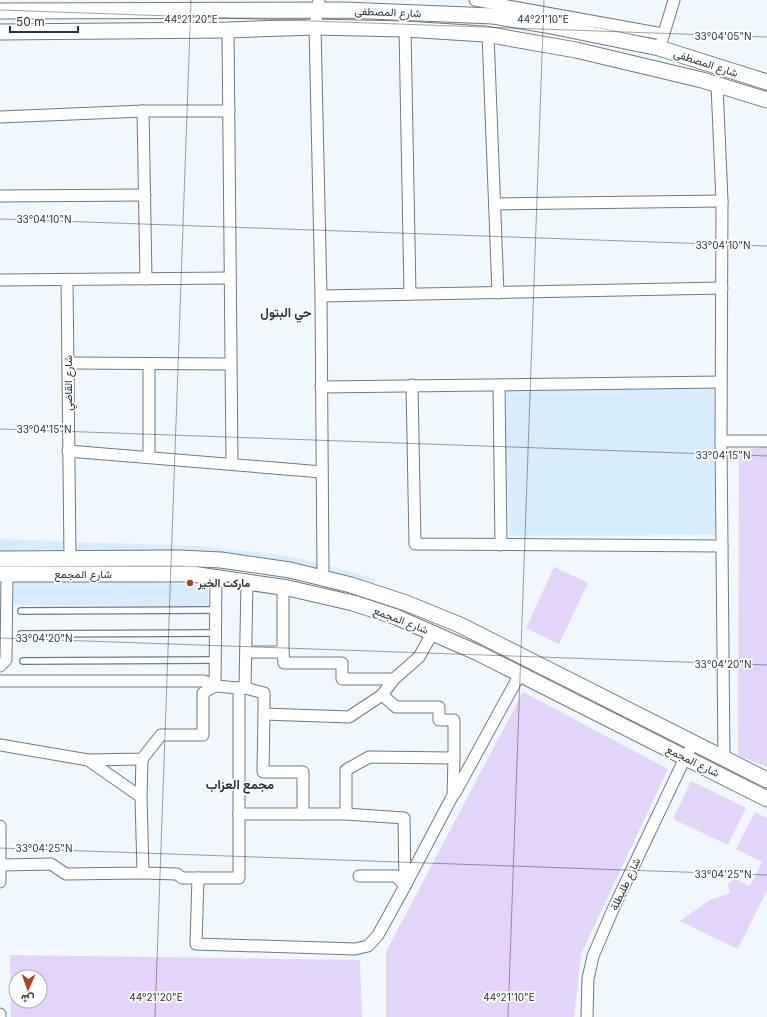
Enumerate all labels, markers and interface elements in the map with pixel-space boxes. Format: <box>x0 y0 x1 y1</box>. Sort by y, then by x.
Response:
street label: شارع المصطفى <box>354 4 422 21</box>
scale bar <box>10 8 78 34</box>
text: 44°21'20"E <box>164 13 218 25</box>
text: 44°21'10"E <box>517 13 569 25</box>
text: 50 m <box>16 14 45 29</box>
text: 33°04'05"N <box>694 30 752 42</box>
street label: شارع المصطفى <box>672 46 740 81</box>
text: 33°04'10"N <box>16 213 72 225</box>
text: 33°04'10"N <box>695 239 751 251</box>
district label: حي البتول <box>260 304 312 323</box>
street label: شارع القاضي <box>61 355 78 411</box>
text: 33°04'15"N <box>17 423 71 435</box>
text: 33°04'15"N <box>696 449 750 461</box>
street label: شارع المجمع <box>54 567 112 582</box>
place label: ماركت الخير <box>197 576 250 590</box>
marker: ماركت الخير <box>185 578 195 588</box>
street label: شارع المجمع <box>371 603 431 638</box>
text: 33°04'20"N <box>15 632 73 644</box>
text: 33°04'20"N <box>694 658 752 670</box>
street label: شارع المجمع <box>664 742 722 781</box>
district label: مجمع العزاب <box>206 776 274 794</box>
text: 33°04'25"N <box>16 842 72 854</box>
street label: شارع طليطلة <box>607 855 644 913</box>
text: 33°04'25"N <box>695 868 751 880</box>
north arrow <box>8 969 48 1009</box>
text: 44°21'20"E <box>129 991 183 1003</box>
text: 44°21'10"E <box>483 991 535 1003</box>
text: ش <box>21 992 35 1006</box>

